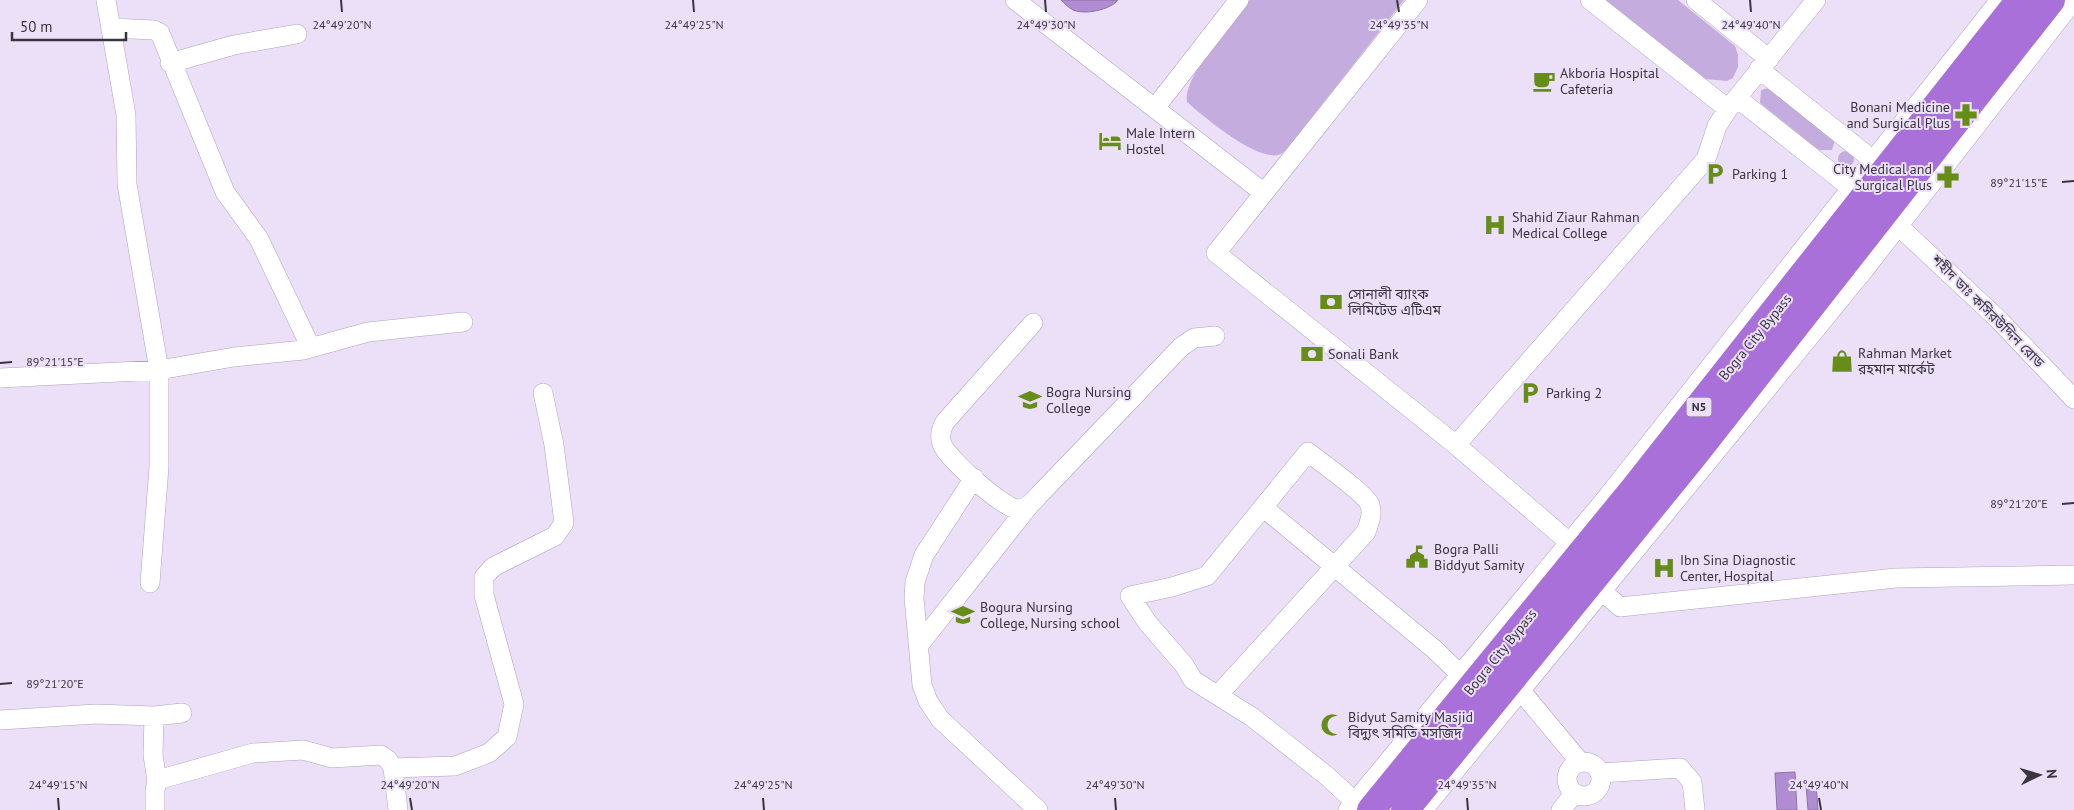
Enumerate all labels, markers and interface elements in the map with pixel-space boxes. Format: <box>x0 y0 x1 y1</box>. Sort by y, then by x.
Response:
scale bar <box>12 10 126 42</box>
text: 50 m <box>20 17 53 36</box>
text: 24°49'20"N <box>312 17 372 32</box>
text: 24°49'25"N <box>664 17 724 32</box>
text: 24°49'30"N <box>1016 17 1076 32</box>
text: 24°49'35"N <box>1369 17 1429 32</box>
text: 24°49'40"N <box>1721 17 1781 32</box>
place label: Akboria Hospital Cafeteria <box>1560 64 1659 98</box>
cafe icon: Akboria Hospital Cafeteria <box>1531 68 1557 94</box>
place label: Bonani Medicine and Surgical Plus <box>1847 98 1950 132</box>
pharmacy icon: Bonani Medicine and Surgical Plus <box>1953 102 1979 128</box>
place label: Male Intern Hostel <box>1126 124 1195 158</box>
hotel icon: Male Intern Hostel <box>1097 128 1123 154</box>
place label: City Medical and Surgical Plus <box>1833 160 1932 194</box>
parking icon: Parking 1 <box>1702 161 1728 187</box>
pharmacy icon: City Medical and Surgical Plus <box>1935 164 1961 190</box>
place label: Parking 1 <box>1732 165 1788 183</box>
text: 89°21'15"E <box>1990 175 2048 190</box>
place label: Shahid Ziaur Rahman Medical College <box>1512 208 1640 242</box>
hospital icon: Shahid Ziaur Rahman Medical College <box>1482 212 1508 238</box>
street label: শহীদ ডাঃ কসিরউদ্দিন রোড <box>1927 250 2049 372</box>
place label: সোনালী ব্যাংক লিমিটেড এটিএম <box>1347 285 1442 319</box>
bank icon: সোনালী ব্যাংক লিমিটেড এটিএম <box>1318 289 1344 315</box>
street label: Bogra City Bypass <box>1715 290 1795 384</box>
bank icon: Sonali Bank <box>1299 341 1325 367</box>
place label: Rahman Market রহমান মার্কেট <box>1857 344 1952 378</box>
place label: Sonali Bank <box>1328 345 1399 363</box>
shop icon: Rahman Market রহমান মার্কেট <box>1829 348 1855 374</box>
text: 89°21'15"E <box>26 354 84 369</box>
parking icon: Parking 2 <box>1517 380 1543 406</box>
place label: Bogra Nursing College <box>1046 383 1131 417</box>
place label: Parking 2 <box>1546 384 1602 402</box>
school or university icon: Bogra Nursing College <box>1017 387 1043 413</box>
road number: N5 <box>1686 398 1712 417</box>
text: 89°21'20"E <box>1990 496 2048 511</box>
place label: Bogra Palli Biddyut Samity <box>1434 540 1525 574</box>
public building icon: Bogra Palli Biddyut Samity <box>1404 544 1430 570</box>
place label: Ibn Sina Diagnostic Center, Hospital <box>1680 551 1796 585</box>
hospital icon: Ibn Sina Diagnostic Center, Hospital <box>1651 555 1677 581</box>
place label: Bogura Nursing College, Nursing school <box>980 598 1120 632</box>
school or university icon: Bogura Nursing College, Nursing school <box>950 602 976 628</box>
street label: Bogra City Bypass <box>1460 605 1540 699</box>
text: 89°21'20"E <box>26 676 84 691</box>
place label: Bidyut Samity Masjid বিদ্যুৎ সমিতি মসজিদ <box>1347 708 1473 742</box>
mosque icon: Bidyut Samity Masjid বিদ্যুৎ সমিতি মসজিদ <box>1319 712 1345 738</box>
north arrow <box>2014 750 2064 800</box>
text: N <box>2043 768 2061 779</box>
text: 24°49'15"N <box>28 777 88 792</box>
text: 24°49'20"N <box>380 777 440 792</box>
text: 24°49'25"N <box>733 777 793 792</box>
text: 24°49'30"N <box>1085 777 1145 792</box>
text: 24°49'35"N <box>1437 777 1497 792</box>
text: 24°49'40"N <box>1789 777 1849 792</box>

